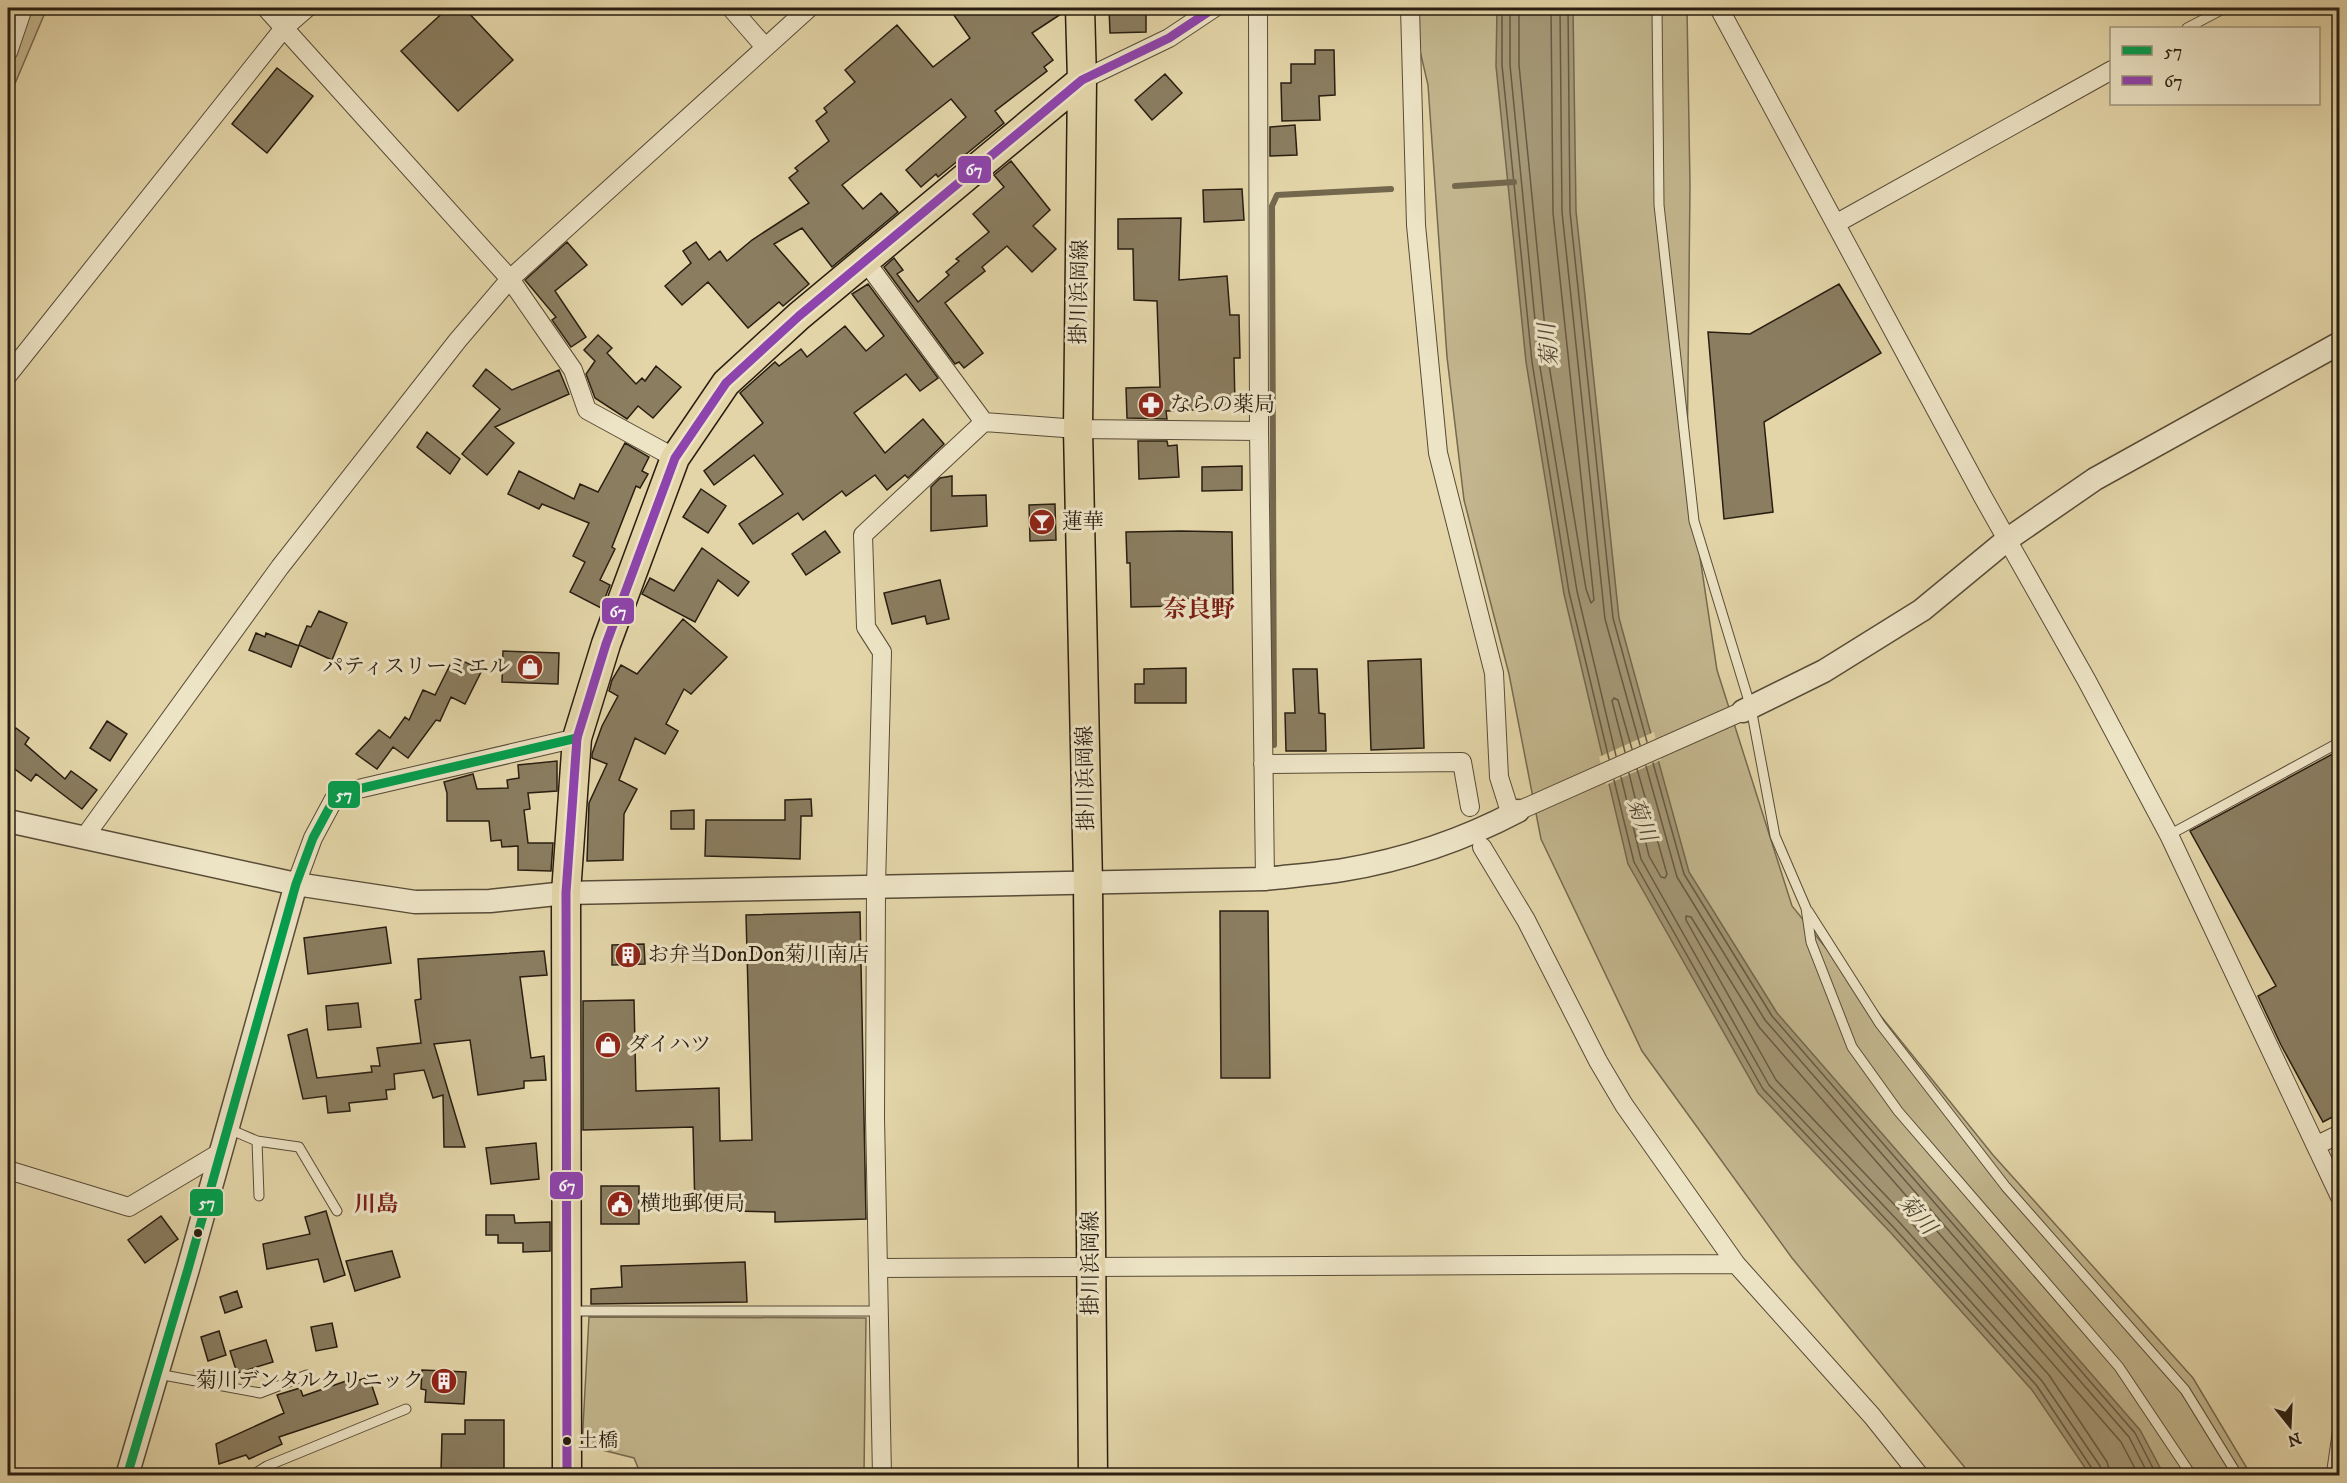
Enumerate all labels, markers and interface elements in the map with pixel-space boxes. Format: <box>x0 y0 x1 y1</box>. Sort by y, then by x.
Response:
legend <box>2110 27 2320 105</box>
text: 57 <box>2164 41 2182 63</box>
text: 67 <box>2164 71 2183 93</box>
line badge: 67 <box>957 155 992 184</box>
text: 67 <box>966 160 982 180</box>
street label: 掛川浜岡線 <box>1066 239 1094 345</box>
water label: 菊川 <box>1533 320 1564 368</box>
pharmacy icon: ならの薬局 <box>1136 390 1166 420</box>
place label: ならの薬局 <box>1170 392 1275 418</box>
bar icon: 蓮華 <box>1027 507 1057 537</box>
place label: 蓮華 <box>1062 509 1104 535</box>
district label: 奈良野 <box>1163 595 1235 625</box>
line badge: 67 <box>601 597 635 625</box>
text: 67 <box>610 602 626 622</box>
shop icon: パティスリーミエル <box>515 652 545 682</box>
place label: パティスリーミエル <box>323 654 510 680</box>
street label: 掛川浜岡線 <box>1072 725 1100 831</box>
line badge: 57 <box>327 780 361 809</box>
text: 57 <box>335 785 352 805</box>
water label: 菊川 <box>1621 795 1662 847</box>
building icon: お弁当DonDon菊川南店 <box>613 940 643 970</box>
place label: お弁当DonDon菊川南店 <box>648 942 869 968</box>
shop icon: ダイハツ <box>593 1030 623 1060</box>
place label: ダイハツ <box>628 1032 711 1058</box>
line badge: 67 <box>549 1171 584 1200</box>
text: 67 <box>559 1176 575 1196</box>
line badge: 57 <box>189 1188 224 1217</box>
public building icon: 横地郵便局 <box>605 1189 635 1219</box>
water label: 菊川 <box>1892 1190 1943 1242</box>
district label: 川島 <box>354 1191 398 1218</box>
place label: 横地郵便局 <box>640 1191 745 1217</box>
text: 57 <box>198 1193 215 1213</box>
street label: 掛川浜岡線 <box>1078 1211 1104 1316</box>
unlabelled marker <box>192 1227 204 1239</box>
building icon: 菊川デンタルクリニック <box>429 1366 459 1396</box>
place label: 菊川デンタルクリニック <box>196 1368 424 1394</box>
north arrow <box>2260 1396 2320 1456</box>
text: N <box>2285 1428 2304 1451</box>
place label: 土橋 <box>578 1429 618 1454</box>
marker: 土橋 <box>561 1435 573 1447</box>

